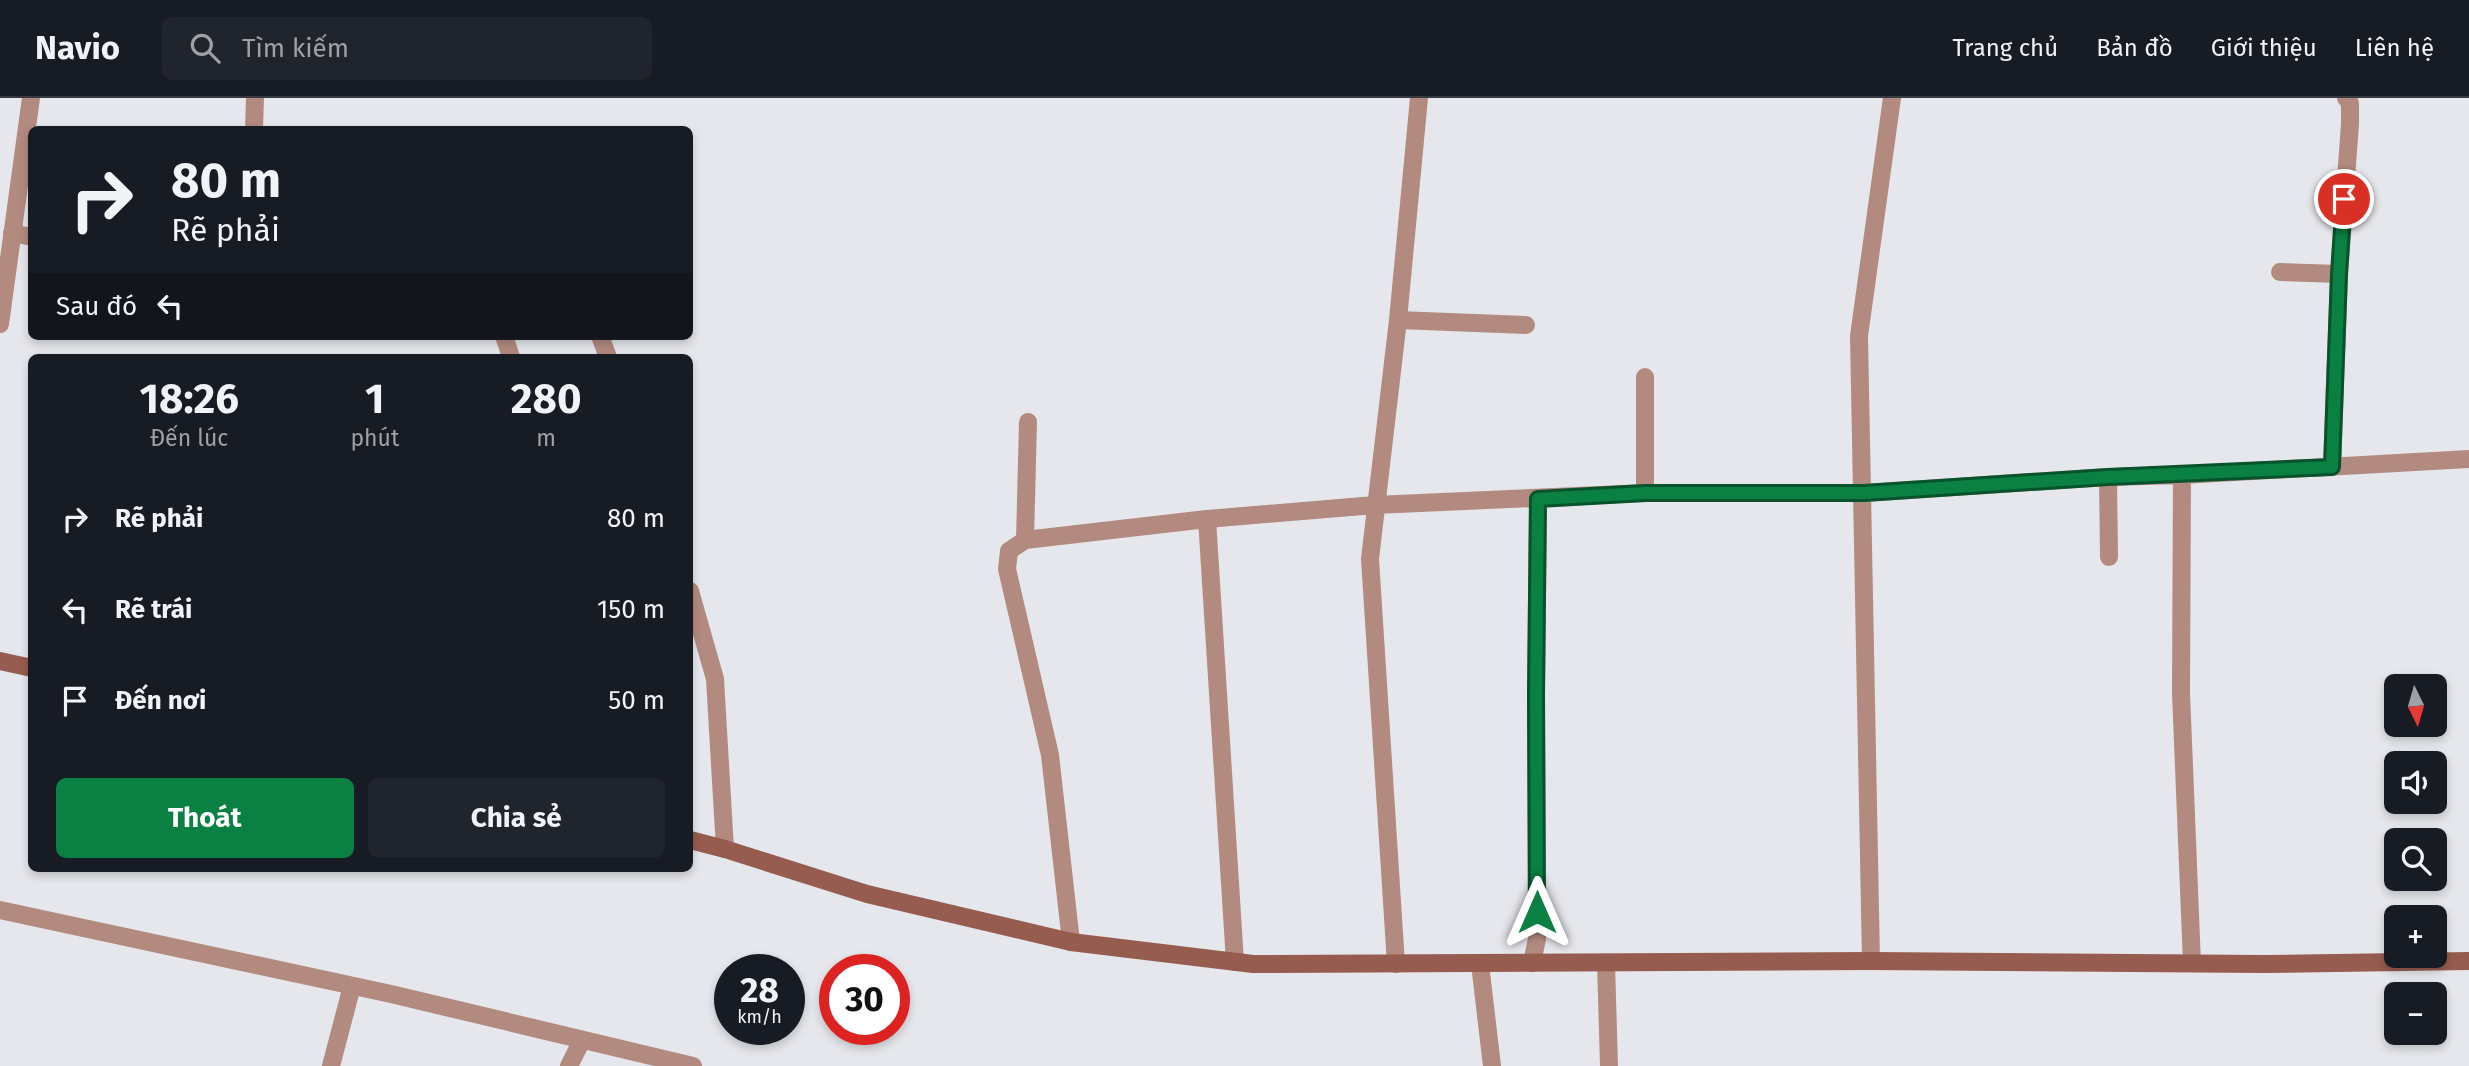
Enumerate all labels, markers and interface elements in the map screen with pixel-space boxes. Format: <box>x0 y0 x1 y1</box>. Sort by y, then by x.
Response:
search box <box>162 17 652 80</box>
text: Navio <box>35 28 120 68</box>
icon: search <box>186 29 224 67</box>
text: Tìm kiếm <box>242 33 349 64</box>
text: Trang chủ <box>1953 34 2058 62</box>
text: Bản đồ <box>2096 34 2173 62</box>
text: Giới thiệu <box>2211 34 2317 62</box>
text: Liên hệ <box>2355 34 2434 62</box>
text: 80 m <box>171 151 281 210</box>
icon: right <box>56 154 147 245</box>
pin <box>2314 169 2374 229</box>
icon: arrive <box>2325 180 2363 218</box>
text: Rẽ phải <box>171 211 280 249</box>
icon: left <box>151 287 189 325</box>
text: Sau đó <box>56 291 137 322</box>
text: 18:26 <box>140 374 239 424</box>
text: 1 <box>365 374 385 424</box>
text: 280 <box>511 374 581 424</box>
text: Đến lúc <box>150 424 228 452</box>
text: phút <box>350 424 399 452</box>
text: m <box>536 424 556 452</box>
icon: right <box>56 500 94 538</box>
text: Rẽ phải <box>115 503 203 534</box>
text: 80 m <box>607 503 665 534</box>
icon: left <box>56 591 94 629</box>
text: Rẽ trái <box>115 594 192 625</box>
text: 150 m <box>597 594 665 625</box>
north arrow <box>2384 674 2446 737</box>
map controls <box>2384 674 2447 1045</box>
icon: arrive <box>56 682 94 720</box>
text: Đến nơi <box>115 685 206 716</box>
text: 50 m <box>608 685 665 716</box>
button: sound <box>2384 751 2447 814</box>
button: Thoát <box>56 778 354 858</box>
button: Chia sẻ <box>368 778 665 858</box>
button: search <box>2384 828 2447 891</box>
position arrow <box>1500 875 1574 949</box>
button: + <box>2384 905 2447 968</box>
speed limit sign: 30 <box>819 954 910 1045</box>
text: 28 <box>740 969 779 1011</box>
button: − <box>2384 982 2447 1045</box>
text: km/h <box>737 1006 782 1028</box>

